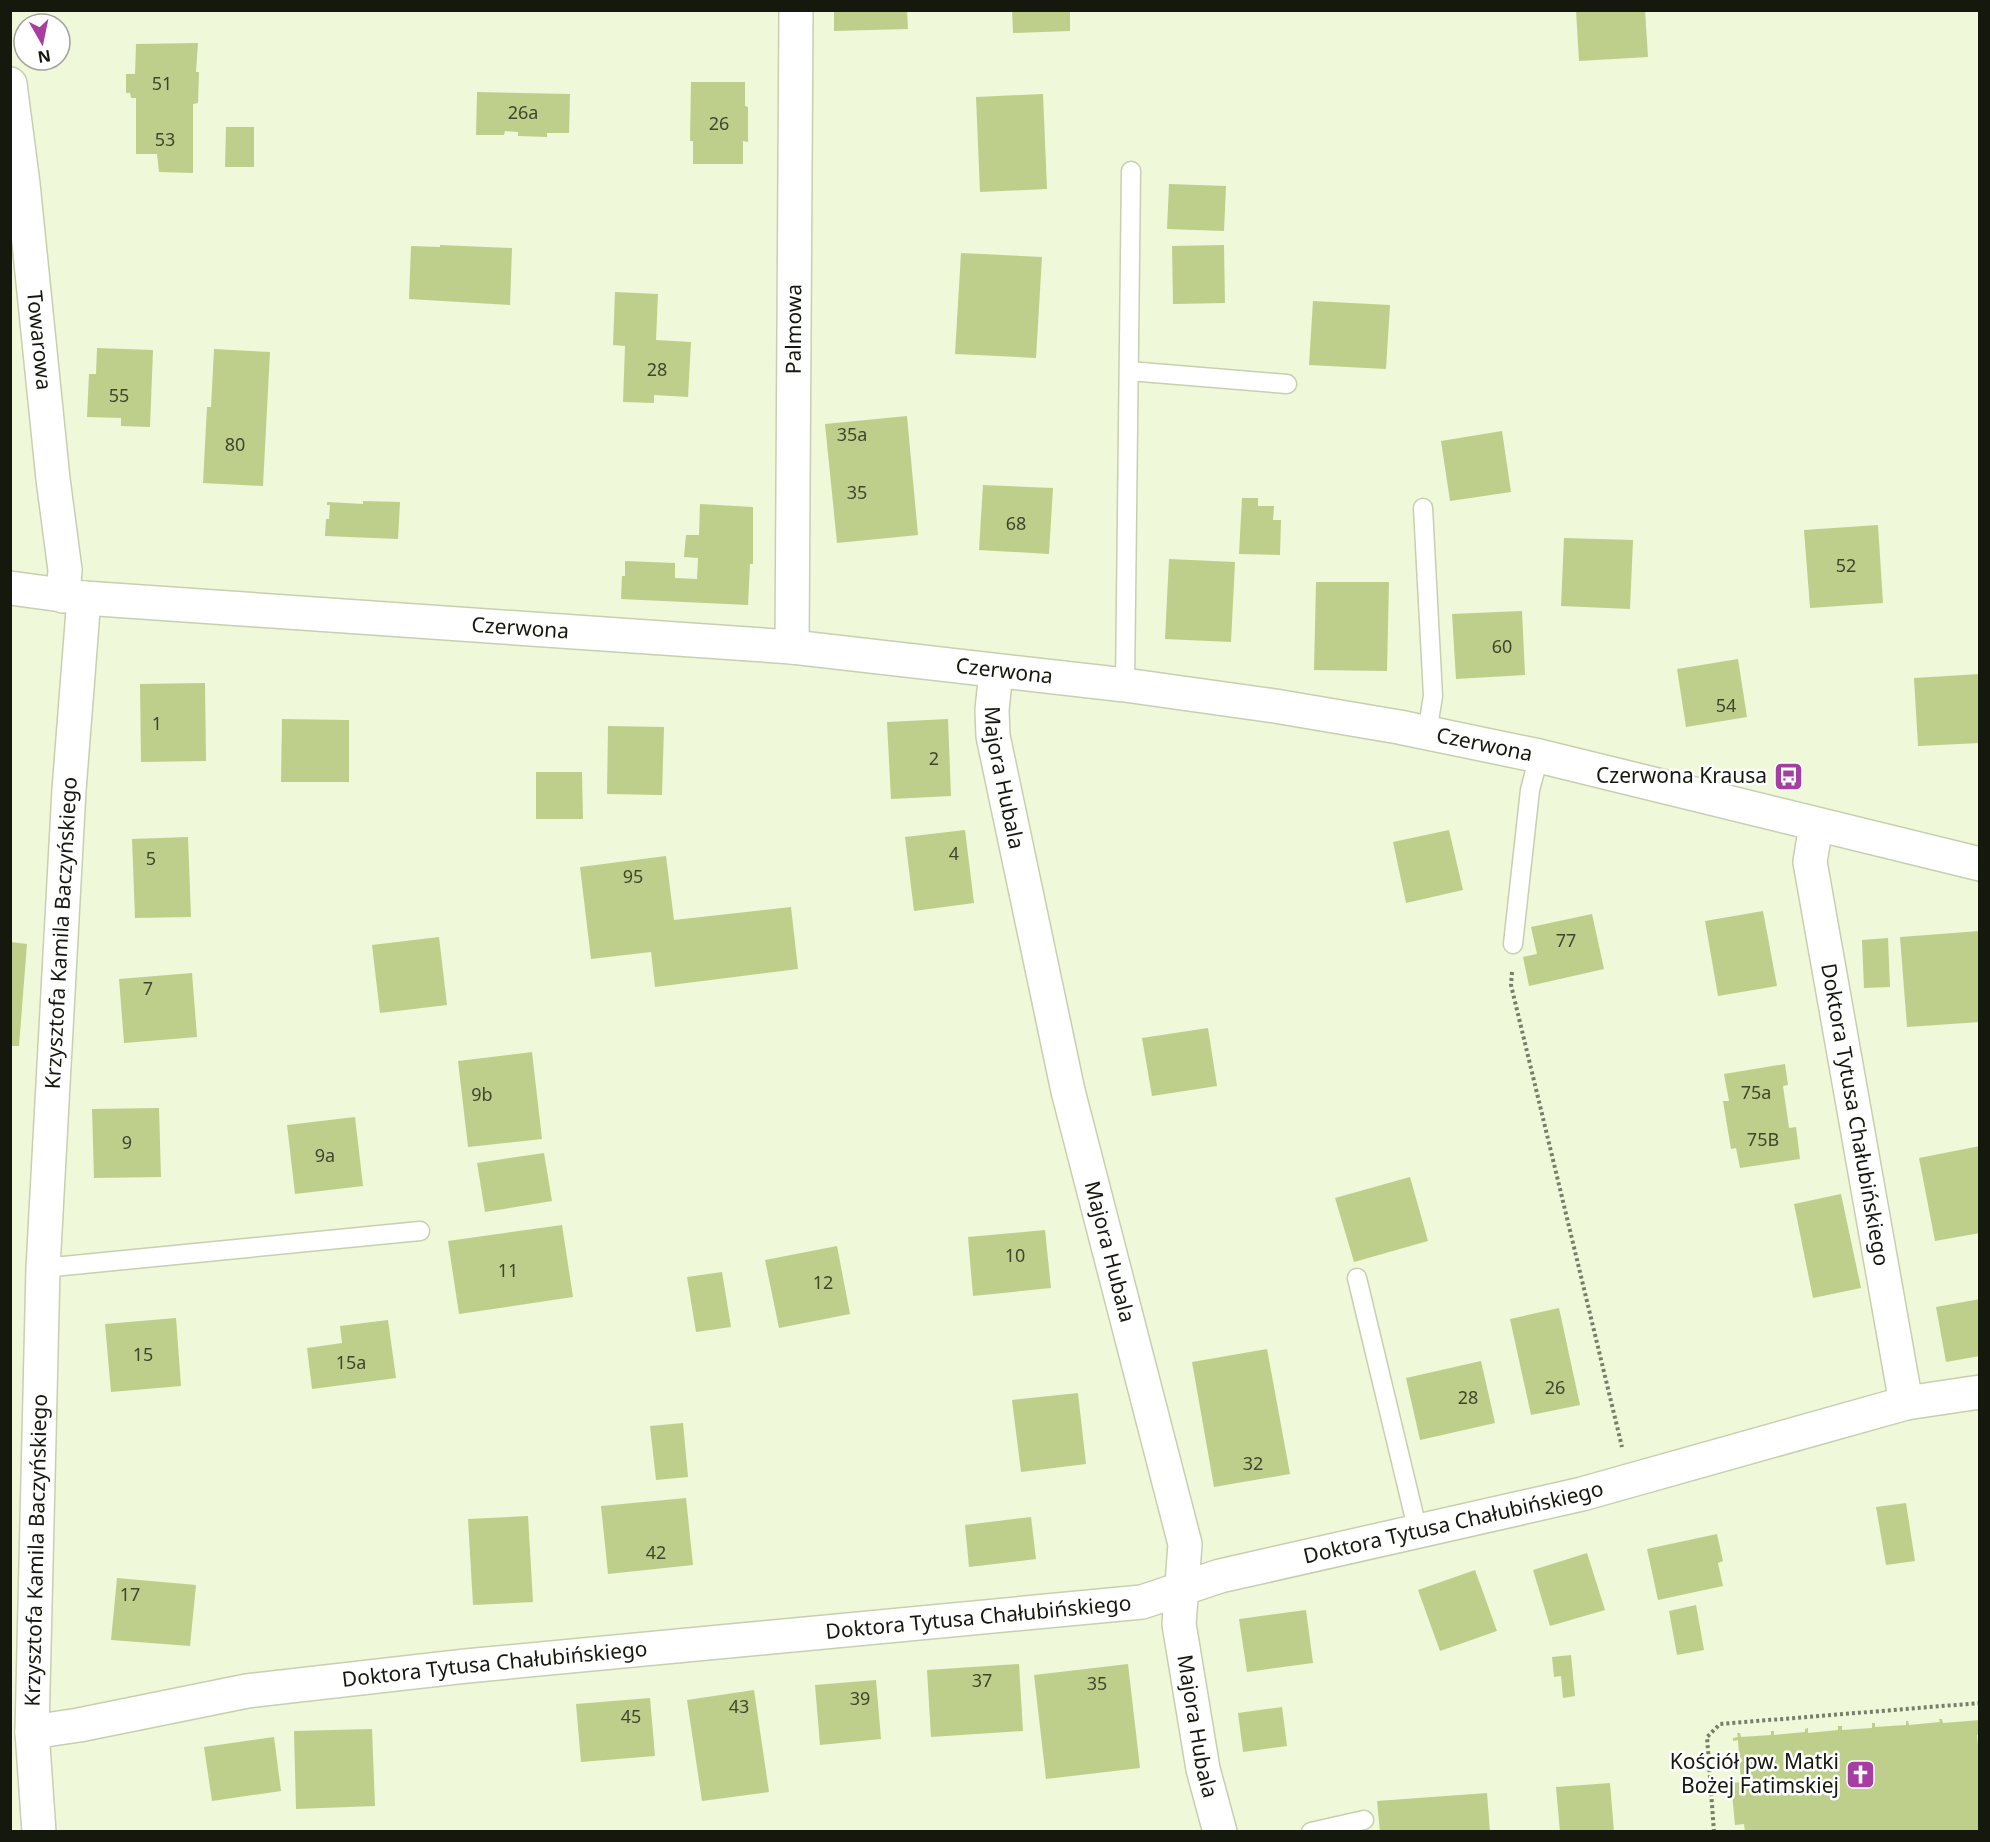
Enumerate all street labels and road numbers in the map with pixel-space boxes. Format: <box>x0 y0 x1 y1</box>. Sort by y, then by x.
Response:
street label: Palmowa <box>779 284 807 374</box>
street label: Towarowa <box>21 289 59 391</box>
street label: Czerwona <box>471 610 570 645</box>
street label: Czerwona <box>954 651 1054 690</box>
street label: Majora Hubala <box>979 706 1031 851</box>
street label: Czerwona <box>1434 720 1535 767</box>
street label: Krzysztofa Kamila Baczyńskiego <box>38 776 83 1090</box>
street label: Doktora Tytusa Chałubińskiego <box>1815 961 1896 1268</box>
street label: Majora Hubala <box>1079 1178 1142 1325</box>
street label: Krzysztofa Kamila Baczyńskiego <box>18 1394 53 1707</box>
street label: Doktora Tytusa Chałubińskiego <box>1300 1474 1606 1570</box>
street label: Doktora Tytusa Chałubińskiego <box>824 1588 1132 1645</box>
street label: Doktora Tytusa Chałubińskiego <box>340 1634 649 1693</box>
street label: Majora Hubala <box>1171 1653 1225 1801</box>

